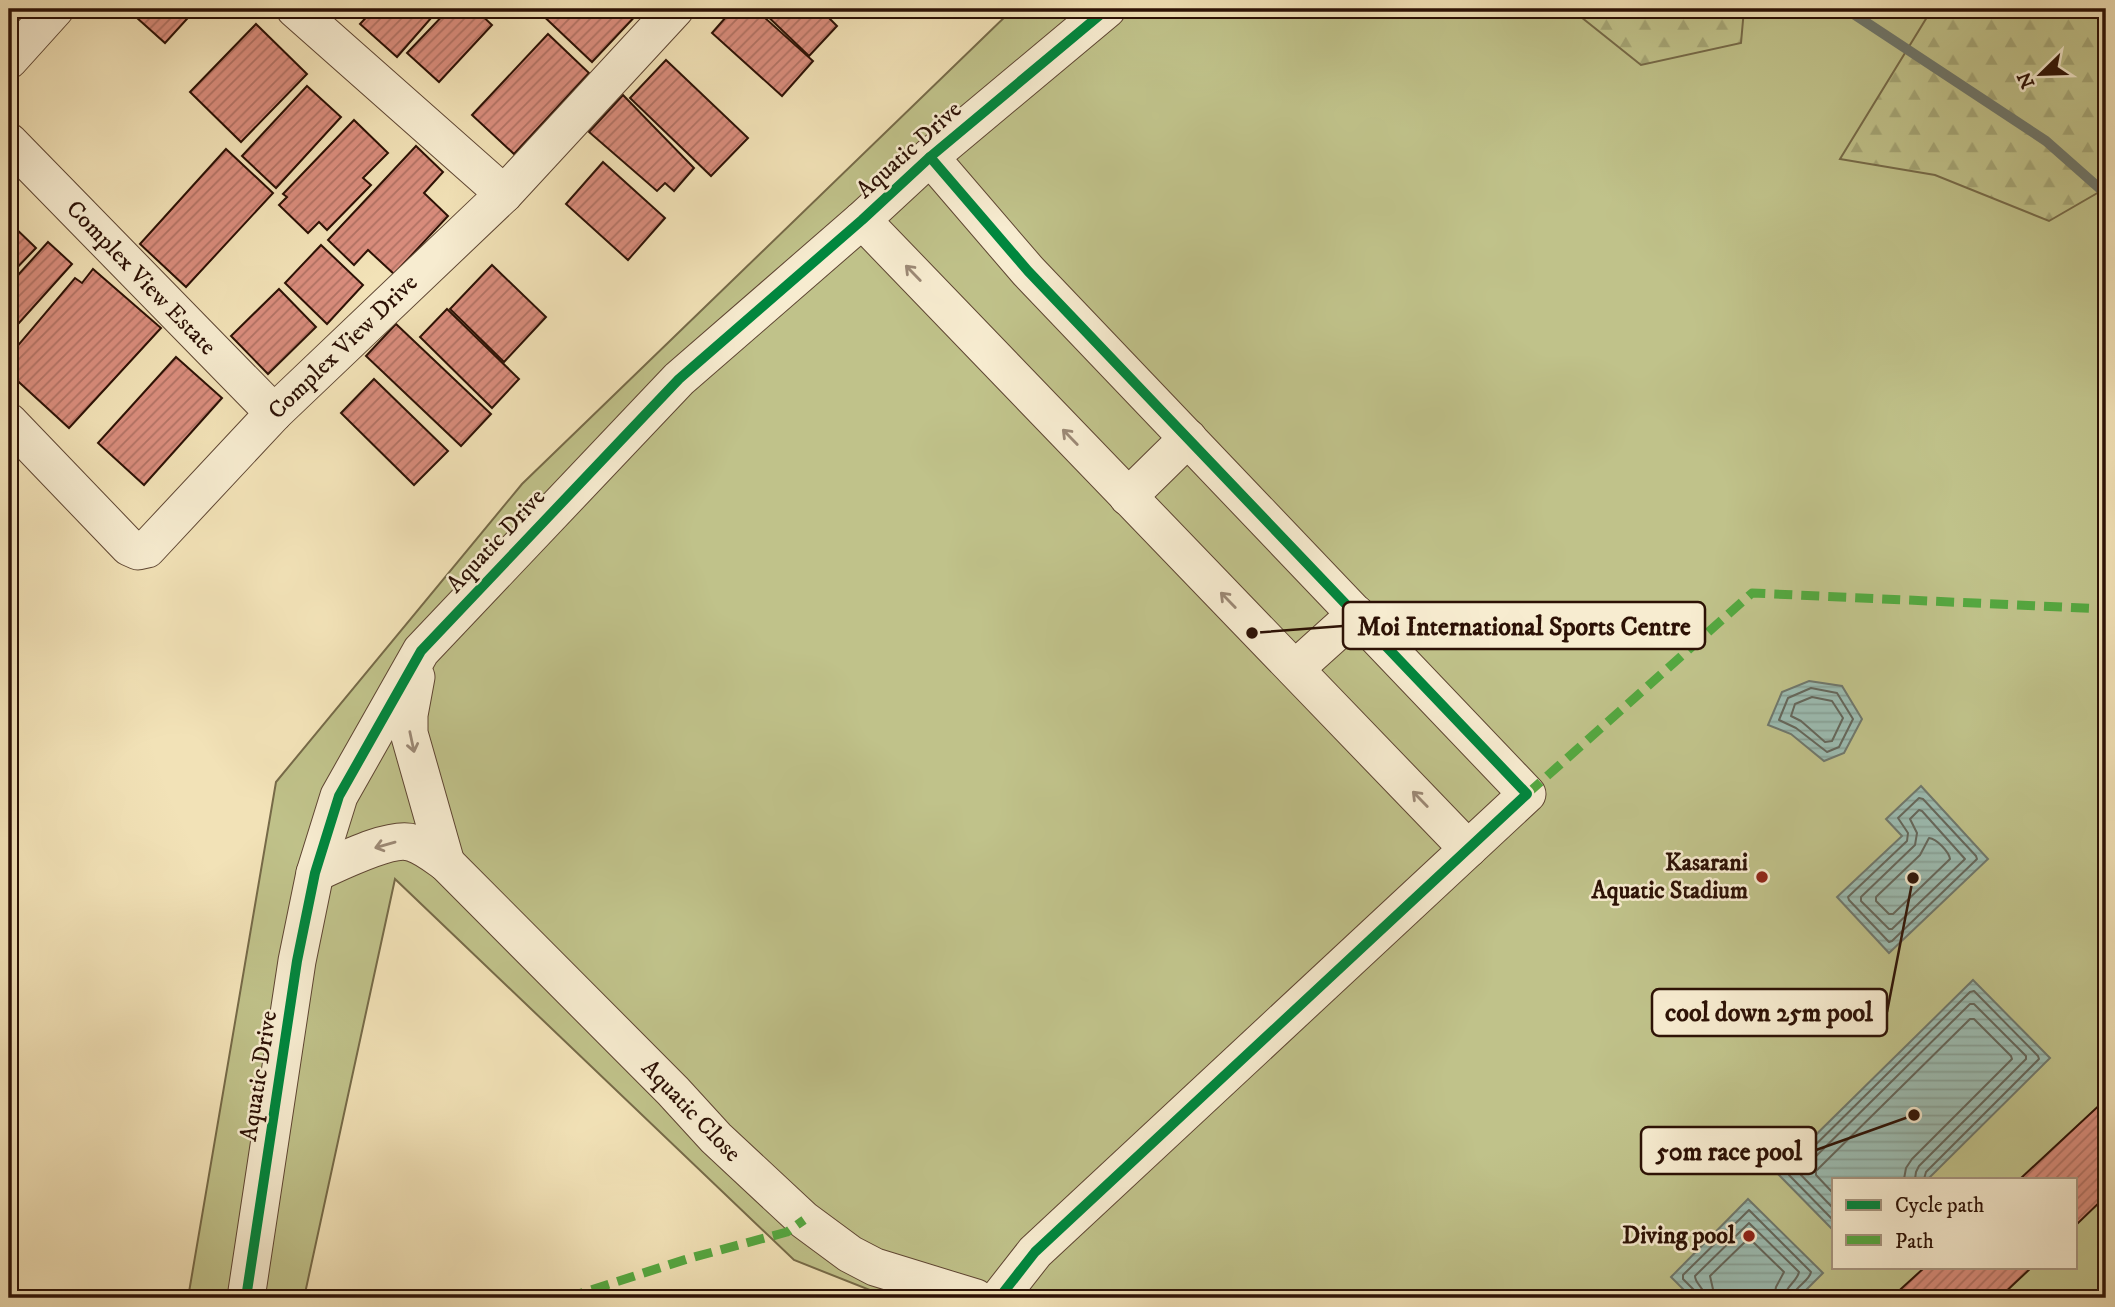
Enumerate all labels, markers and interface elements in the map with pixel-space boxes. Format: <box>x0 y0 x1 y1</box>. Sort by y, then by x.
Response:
north arrow <box>2007 38 2076 108</box>
text: N <box>2013 68 2040 92</box>
street label: Aquatic Drive <box>850 95 968 205</box>
street label: Complex View Estate <box>59 194 223 362</box>
one-way arrow <box>904 265 921 282</box>
street label: Complex View Drive <box>262 268 424 426</box>
one-way arrow <box>1062 428 1079 445</box>
street label: Aquatic Drive <box>440 483 552 599</box>
one-way arrow <box>1220 592 1237 609</box>
callout: Moi International Sports Centre <box>1343 602 1705 649</box>
text: Moi International Sports Centre <box>1357 611 1691 644</box>
one-way arrow <box>405 730 419 753</box>
one-way arrow <box>1412 791 1429 808</box>
one-way arrow <box>374 840 396 853</box>
place label: Kasarani Aquatic Stadium <box>1591 848 1748 906</box>
marker: Kasarani Aquatic Stadium <box>1754 869 1770 885</box>
callout: cool down 25m pool <box>1652 989 1887 1036</box>
text: cool down 25m pool <box>1665 997 1874 1030</box>
street label: Aquatic Drive <box>234 1009 284 1143</box>
street label: Aquatic Close <box>635 1053 747 1169</box>
callout: 50m race pool <box>1641 1127 1816 1174</box>
text: 50m race pool <box>1655 1136 1803 1169</box>
legend <box>1832 1178 2076 1268</box>
text: Cycle path <box>1895 1193 1984 1219</box>
place label: Diving pool <box>1622 1221 1736 1251</box>
marker: Diving pool <box>1741 1228 1757 1244</box>
text: Path <box>1895 1229 1934 1255</box>

